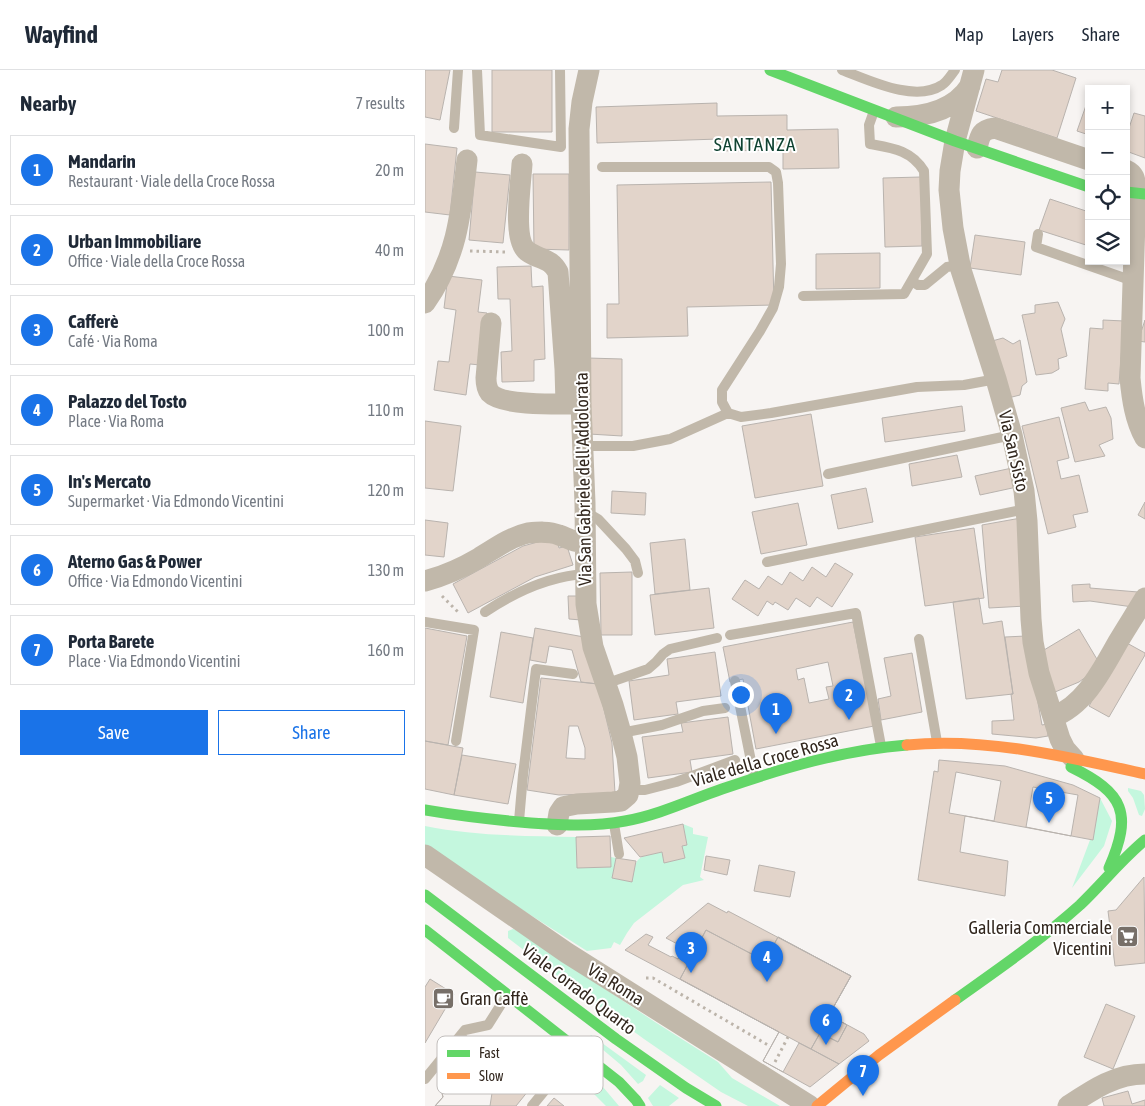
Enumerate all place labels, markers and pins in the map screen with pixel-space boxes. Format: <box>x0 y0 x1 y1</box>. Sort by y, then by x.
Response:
pin: 2 <box>833 679 865 720</box>
pin: 1 <box>760 693 792 734</box>
pin: 5 <box>1033 782 1065 823</box>
place label: Galleria Commerciale Vicentini <box>968 917 1112 959</box>
supermarket icon: Galleria Commerciale Vicentini <box>1116 925 1140 949</box>
pin: 3 <box>675 932 707 973</box>
pin: 4 <box>751 941 783 982</box>
cafe icon: Gran Caffè <box>432 986 456 1010</box>
place label: Gran Caffè <box>460 988 528 1009</box>
pin: 6 <box>810 1004 842 1045</box>
pin: 7 <box>847 1055 879 1096</box>

